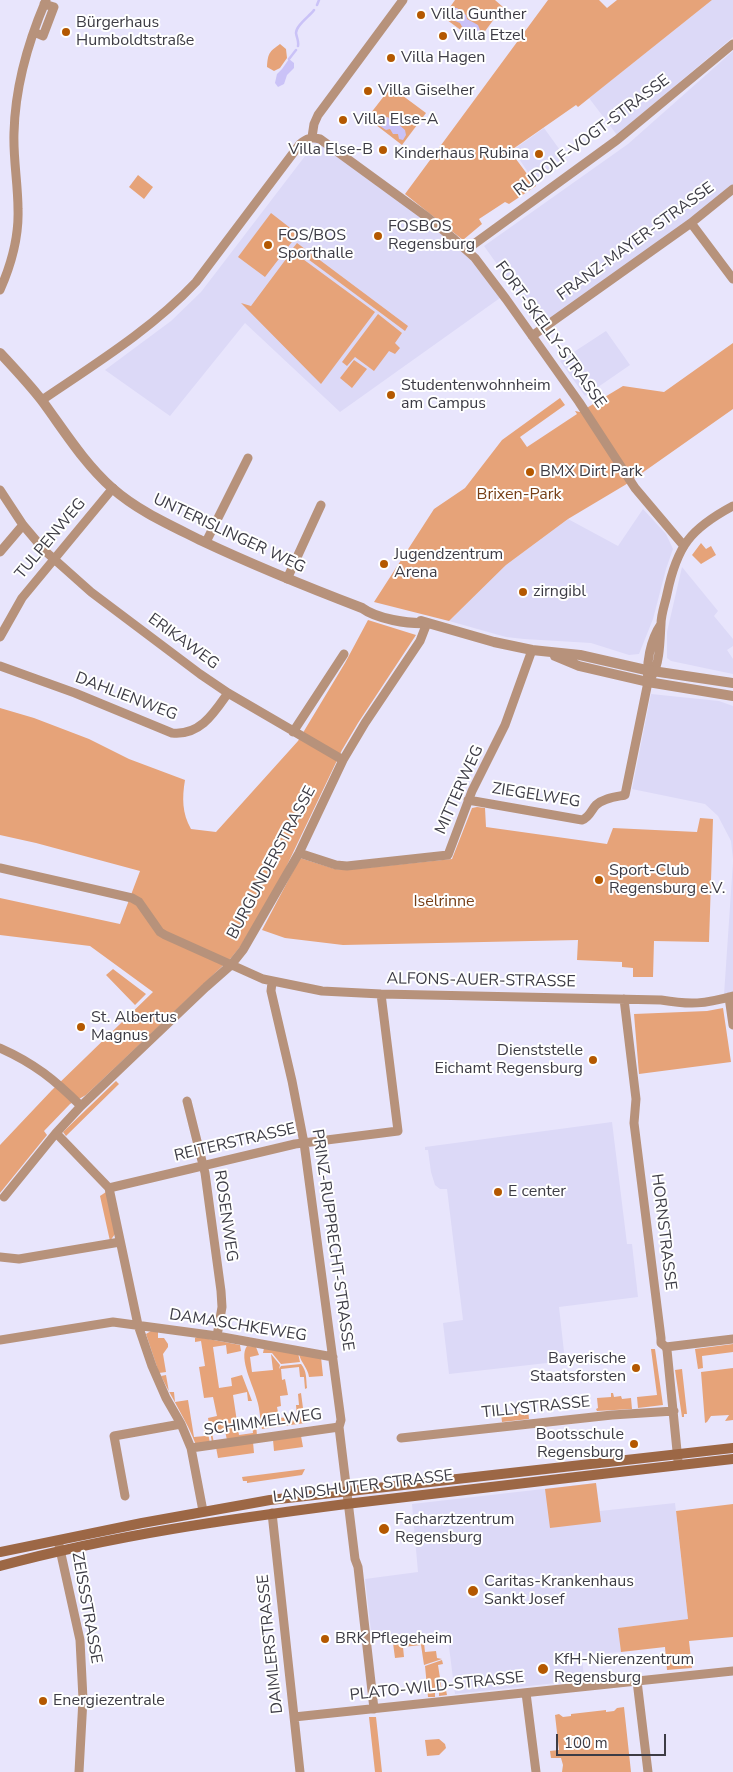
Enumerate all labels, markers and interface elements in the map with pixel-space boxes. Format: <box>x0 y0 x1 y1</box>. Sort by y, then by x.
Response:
place label: Villa Gunther <box>431 5 526 25</box>
marker: Villa Gunther <box>415 9 427 21</box>
place label: Bürgerhaus Humboldtstraße <box>76 13 194 51</box>
marker: Bürgerhaus Humboldtstraße <box>60 26 72 38</box>
place label: Villa Etzel <box>453 26 525 46</box>
marker: Villa Etzel <box>437 30 449 42</box>
place label: Villa Hagen <box>401 48 485 68</box>
marker: Villa Hagen <box>385 52 397 64</box>
street label: RUDOLF-VOGT-STRASSE <box>510 71 674 201</box>
place label: Villa Giselher <box>378 81 474 101</box>
marker: Villa Giselher <box>362 85 374 97</box>
place label: Villa Else-A <box>353 110 438 130</box>
marker: Villa Else-A <box>337 114 349 126</box>
place label: Villa Else-B <box>288 140 373 160</box>
marker: Villa Else-B <box>377 144 389 156</box>
place label: Kinderhaus Rubina <box>394 144 529 164</box>
marker: Kinderhaus Rubina <box>533 148 545 160</box>
street label: FRANZ-MAYER-STRASSE <box>554 179 718 305</box>
place label: FOSBOS Regensburg <box>388 217 475 255</box>
place label: FOS/BOS Sporthalle <box>278 226 353 264</box>
marker: FOSBOS Regensburg <box>372 230 384 242</box>
marker: FOS/BOS Sporthalle <box>262 239 274 251</box>
street label: FORT-SKELLY-STRASSE <box>490 258 610 412</box>
place label: Studentenwohnheim am Campus <box>401 376 551 414</box>
marker: Studentenwohnheim am Campus <box>385 389 397 401</box>
place label: BMX Dirt Park <box>540 462 642 482</box>
marker: BMX Dirt Park <box>524 466 536 478</box>
park label: Brixen-Park <box>477 485 561 505</box>
street label: UNTERISLINGER WEG <box>150 490 308 578</box>
street label: TULPENWEG <box>12 495 90 583</box>
place label: Jugendzentrum Arena <box>394 545 503 583</box>
marker: Jugendzentrum Arena <box>378 558 390 570</box>
place label: zirngibl <box>533 582 586 602</box>
marker: zirngibl <box>517 586 529 598</box>
street label: ERIKAWEG <box>144 610 222 674</box>
street label: DAHLIENWEG <box>72 669 180 725</box>
street label: MITTERWEG <box>432 742 488 838</box>
street label: ZIEGELWEG <box>490 780 582 812</box>
street label: BURGUNDERSTRASSE <box>224 783 320 943</box>
place label: Sport-Club Regensburg e.V. <box>609 861 725 899</box>
marker: Sport-Club Regensburg e.V. <box>593 874 605 886</box>
park label: Iselrinne <box>413 892 475 912</box>
street label: ALFONS-AUER-STRASSE <box>386 970 576 992</box>
place label: St. Albertus Magnus <box>91 1008 177 1046</box>
marker: St. Albertus Magnus <box>75 1021 87 1033</box>
place label: Dienststelle Eichamt Regensburg <box>435 1041 583 1079</box>
marker: Dienststelle Eichamt Regensburg <box>587 1054 599 1066</box>
street label: REITERSTRASSE <box>172 1120 298 1166</box>
street label: PRINZ-RUPPRECHT-STRASSE <box>307 1128 357 1352</box>
street label: ROSENWEG <box>209 1169 241 1263</box>
street label: HORNSTRASSE <box>646 1173 680 1291</box>
place label: E center <box>508 1182 566 1202</box>
marker: E center <box>492 1186 504 1198</box>
street label: DAMASCHKEWEG <box>168 1306 308 1346</box>
place label: Bayerische Staatsforsten <box>530 1349 626 1387</box>
marker: Bayerische Staatsforsten <box>630 1362 642 1374</box>
street label: TILLYSTRASSE <box>481 1393 591 1423</box>
street label: SCHIMMELWEG <box>203 1405 323 1441</box>
place label: Bootsschule Regensburg <box>536 1425 624 1463</box>
marker: Bootsschule Regensburg <box>628 1438 640 1450</box>
street label: LANDSHUTER STRASSE <box>272 1466 454 1508</box>
place label: Facharztzentrum Regensburg <box>395 1510 515 1548</box>
marker: Facharztzentrum Regensburg <box>377 1522 391 1536</box>
street label: ZEISSSTRASSE <box>67 1551 105 1665</box>
place label: Caritas-Krankenhaus Sankt Josef <box>484 1572 634 1610</box>
street label: DAIMLERSTRASSE <box>254 1573 288 1715</box>
marker: Caritas-Krankenhaus Sankt Josef <box>466 1584 480 1598</box>
place label: BRK Pflegeheim <box>335 1629 452 1649</box>
marker: BRK Pflegeheim <box>319 1633 331 1645</box>
place label: KfH-Nierenzentrum Regensburg <box>554 1650 694 1688</box>
marker: KfH-Nierenzentrum Regensburg <box>536 1662 550 1676</box>
street label: PLATO-WILD-STRASSE <box>349 1668 525 1706</box>
place label: Energiezentrale <box>53 1691 165 1711</box>
marker: Energiezentrale <box>37 1695 49 1707</box>
scale bar <box>558 1724 668 1756</box>
text: 100 m <box>564 1733 608 1753</box>

